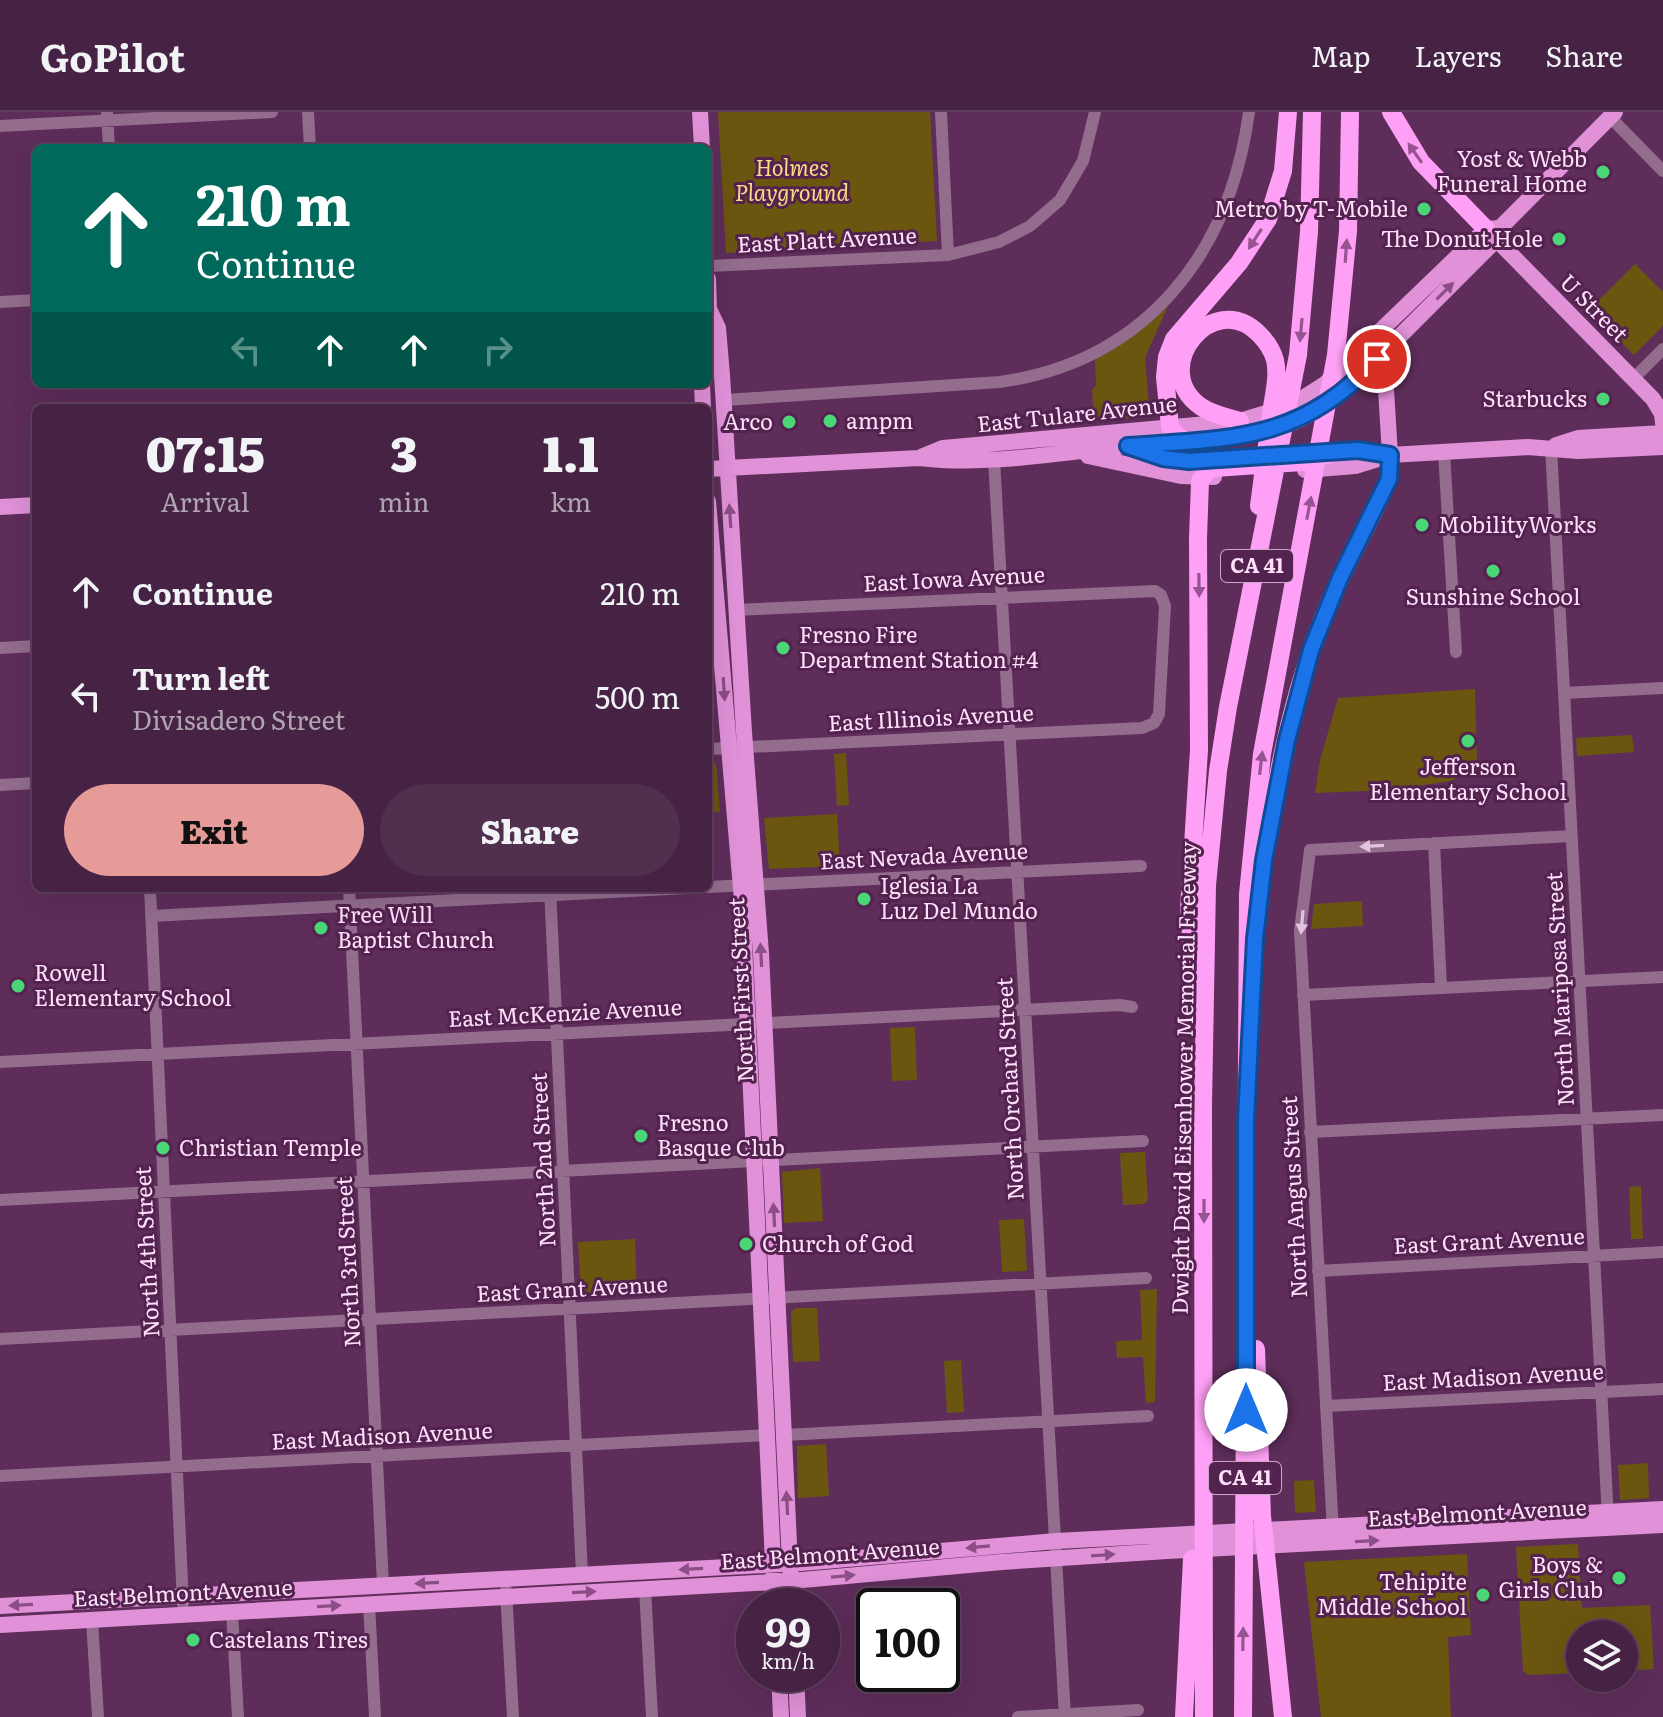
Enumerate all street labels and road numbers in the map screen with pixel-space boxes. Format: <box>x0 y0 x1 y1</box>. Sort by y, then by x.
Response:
street label: East Platt Avenue <box>736 217 918 260</box>
street label: U Street <box>1553 265 1637 349</box>
street label: East Tulare Avenue <box>975 386 1178 439</box>
road number: CA 41 <box>1221 550 1293 582</box>
street label: East Iowa Avenue <box>862 556 1046 599</box>
street label: East Illinois Avenue <box>827 695 1035 738</box>
street label: East Nevada Avenue <box>819 833 1029 876</box>
street label: Dwight David Eisenhower Memorial Freeway <box>1162 841 1203 1315</box>
street label: North Mariposa Street <box>1536 871 1581 1107</box>
street label: North First Street <box>718 897 761 1083</box>
street label: North Orchard Street <box>986 977 1031 1201</box>
street label: East McKenzie Avenue <box>447 989 683 1034</box>
street label: North 2nd Street <box>520 1072 563 1248</box>
street label: North Angus Street <box>1271 1095 1314 1299</box>
street label: North 4th Street <box>125 1166 166 1338</box>
street label: North 3rd Street <box>326 1176 367 1348</box>
street label: East Grant Avenue <box>1392 1218 1585 1261</box>
street label: East Grant Avenue <box>475 1266 668 1309</box>
street label: East Madison Avenue <box>1381 1353 1604 1398</box>
street label: East Madison Avenue <box>270 1412 493 1457</box>
road number: CA 41 <box>1209 1462 1281 1494</box>
street label: East Belmont Avenue <box>1366 1489 1588 1534</box>
street label: East Belmont Avenue <box>719 1528 941 1577</box>
street label: East Belmont Avenue <box>72 1569 294 1614</box>

